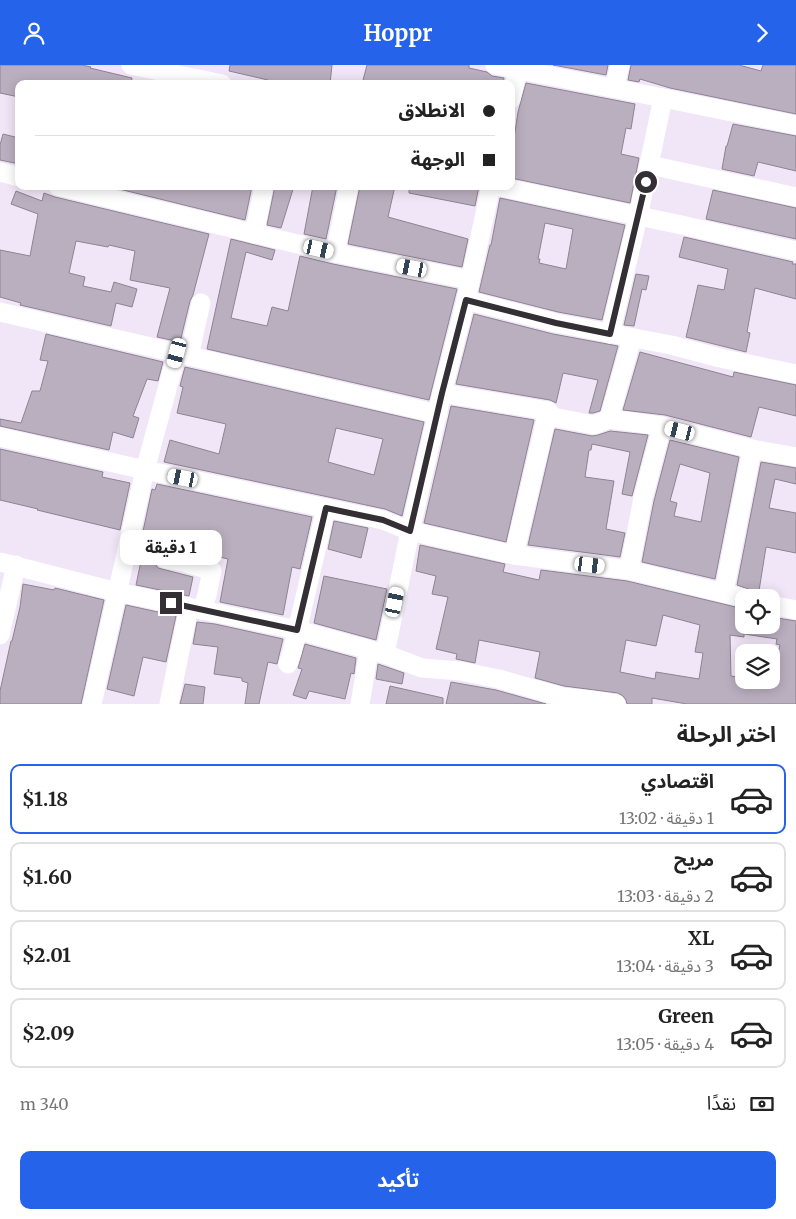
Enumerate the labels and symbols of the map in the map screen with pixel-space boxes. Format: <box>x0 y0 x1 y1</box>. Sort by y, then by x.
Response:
route start <box>635 171 657 193</box>
car <box>302 238 335 260</box>
car <box>395 258 428 278</box>
car <box>165 337 188 369</box>
car <box>663 420 696 442</box>
car <box>166 468 199 488</box>
callout: 1 دقيقة <box>120 531 222 565</box>
car <box>574 556 605 574</box>
car <box>384 586 405 618</box>
route end <box>160 592 182 614</box>

